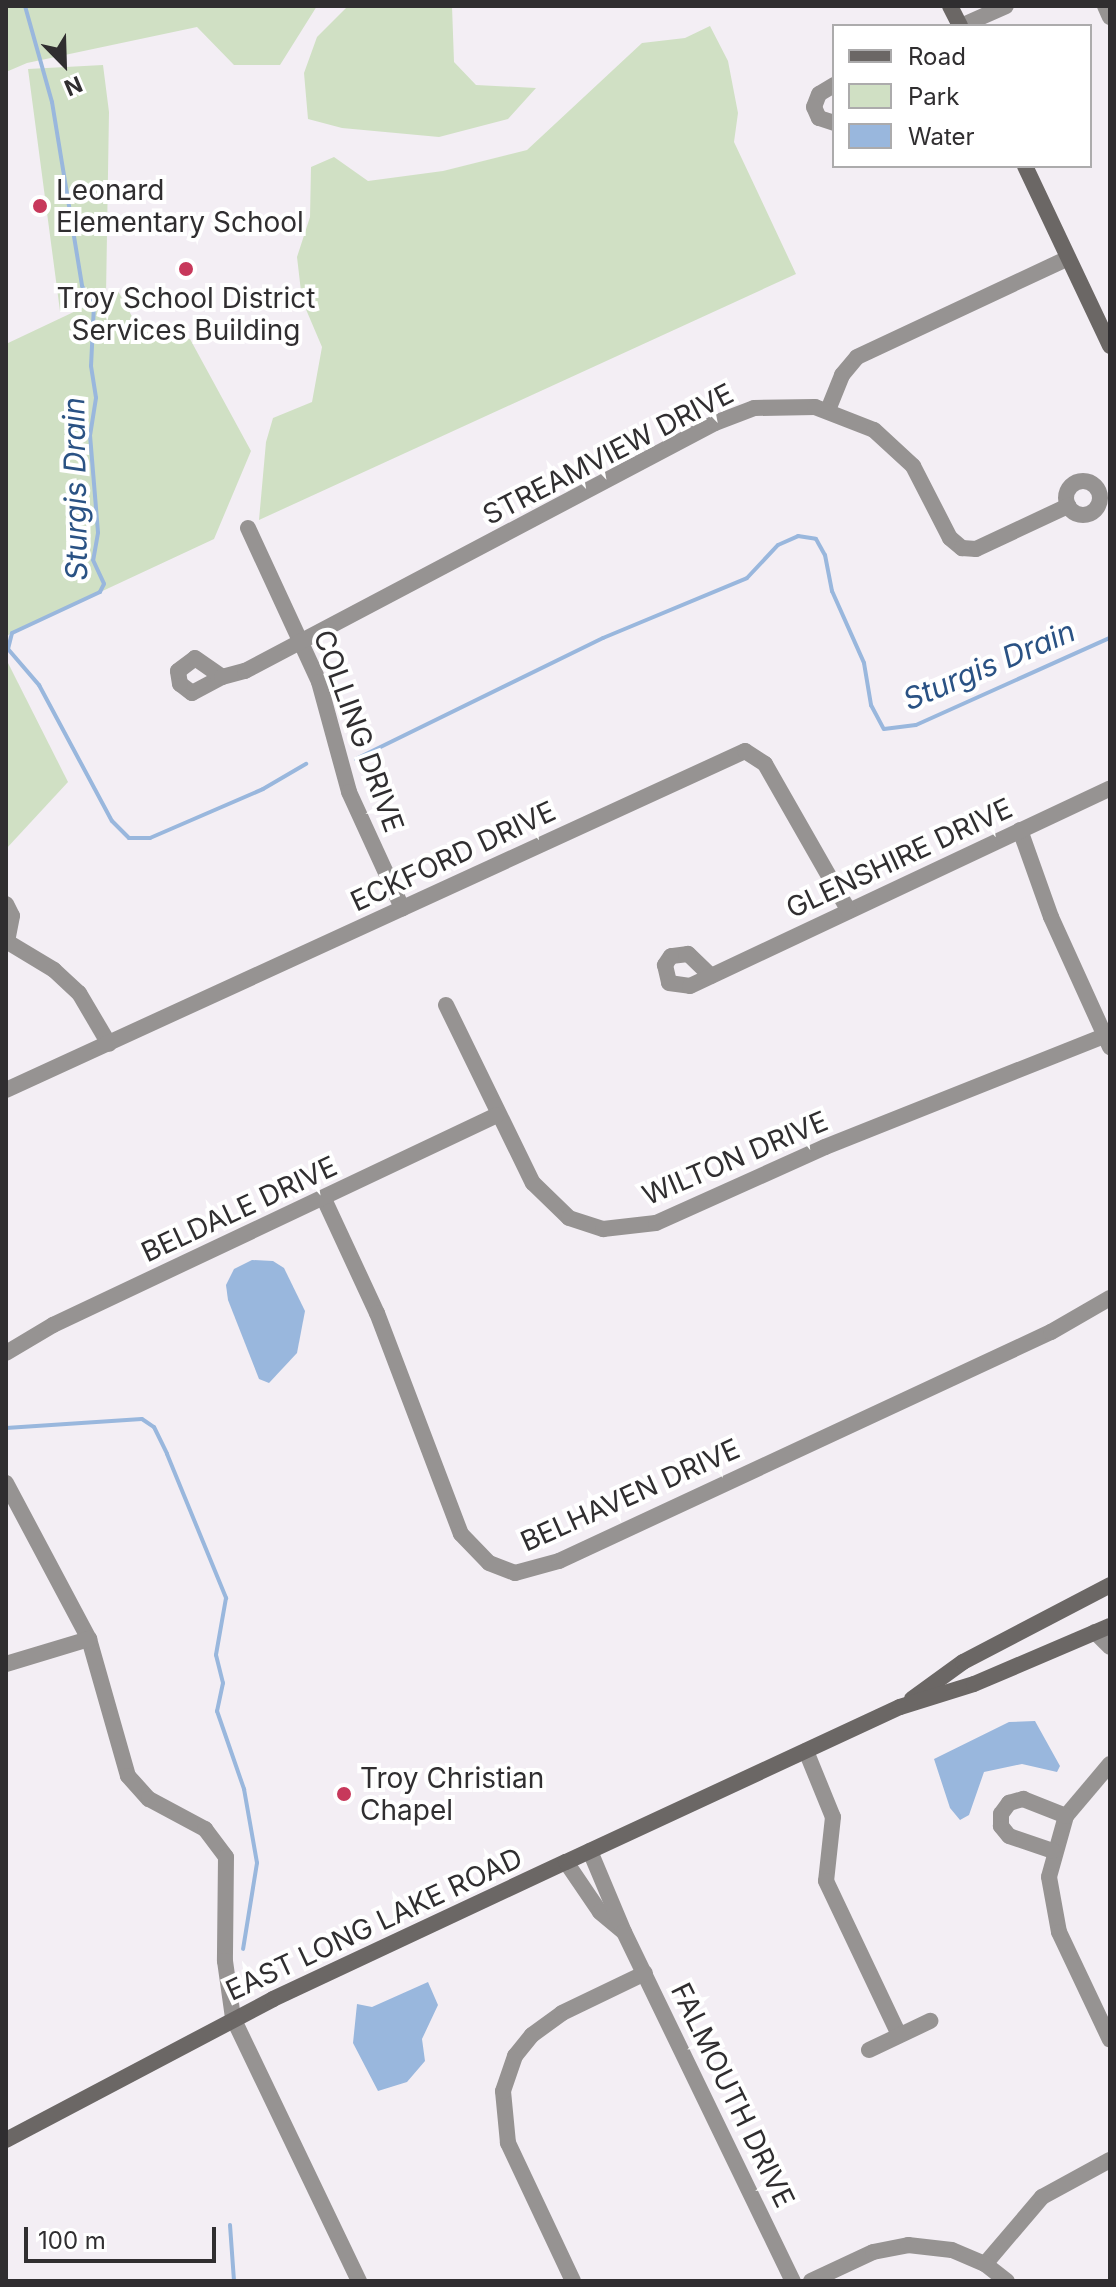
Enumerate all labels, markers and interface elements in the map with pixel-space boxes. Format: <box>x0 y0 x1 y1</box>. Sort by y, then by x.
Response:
north arrow <box>24 24 104 104</box>
legend <box>832 24 1092 168</box>
text: Road <box>908 42 966 71</box>
text: N <box>61 71 86 101</box>
text: Park <box>908 82 959 111</box>
text: Water <box>908 122 975 151</box>
place label: Leonard Elementary School <box>56 173 304 239</box>
marker: Leonard Elementary School <box>31 197 49 215</box>
marker: Troy School District Services Building <box>177 260 195 278</box>
place label: Troy School District Services Building <box>56 281 316 347</box>
street label: STREAMVIEW DRIVE <box>477 376 739 532</box>
water label: Sturgis Drain <box>55 397 95 581</box>
water label: Sturgis Drain <box>898 613 1080 717</box>
street label: COLLING DRIVE <box>307 625 411 837</box>
street label: GLENSHIRE DRIVE <box>781 791 1017 925</box>
street label: ECKFORD DRIVE <box>345 794 561 918</box>
street label: WILTON DRIVE <box>637 1104 833 1212</box>
street label: BELDALE DRIVE <box>136 1149 342 1269</box>
street label: BELHAVEN DRIVE <box>515 1432 745 1558</box>
place label: Troy Christian Chapel <box>360 1761 544 1827</box>
marker: Troy Christian Chapel <box>335 1785 353 1803</box>
street label: EAST LONG LAKE ROAD <box>221 1841 527 2007</box>
street label: FALMOUTH DRIVE <box>664 1977 802 2213</box>
scale bar <box>28 2211 220 2261</box>
text: 100 m <box>38 2226 106 2255</box>

